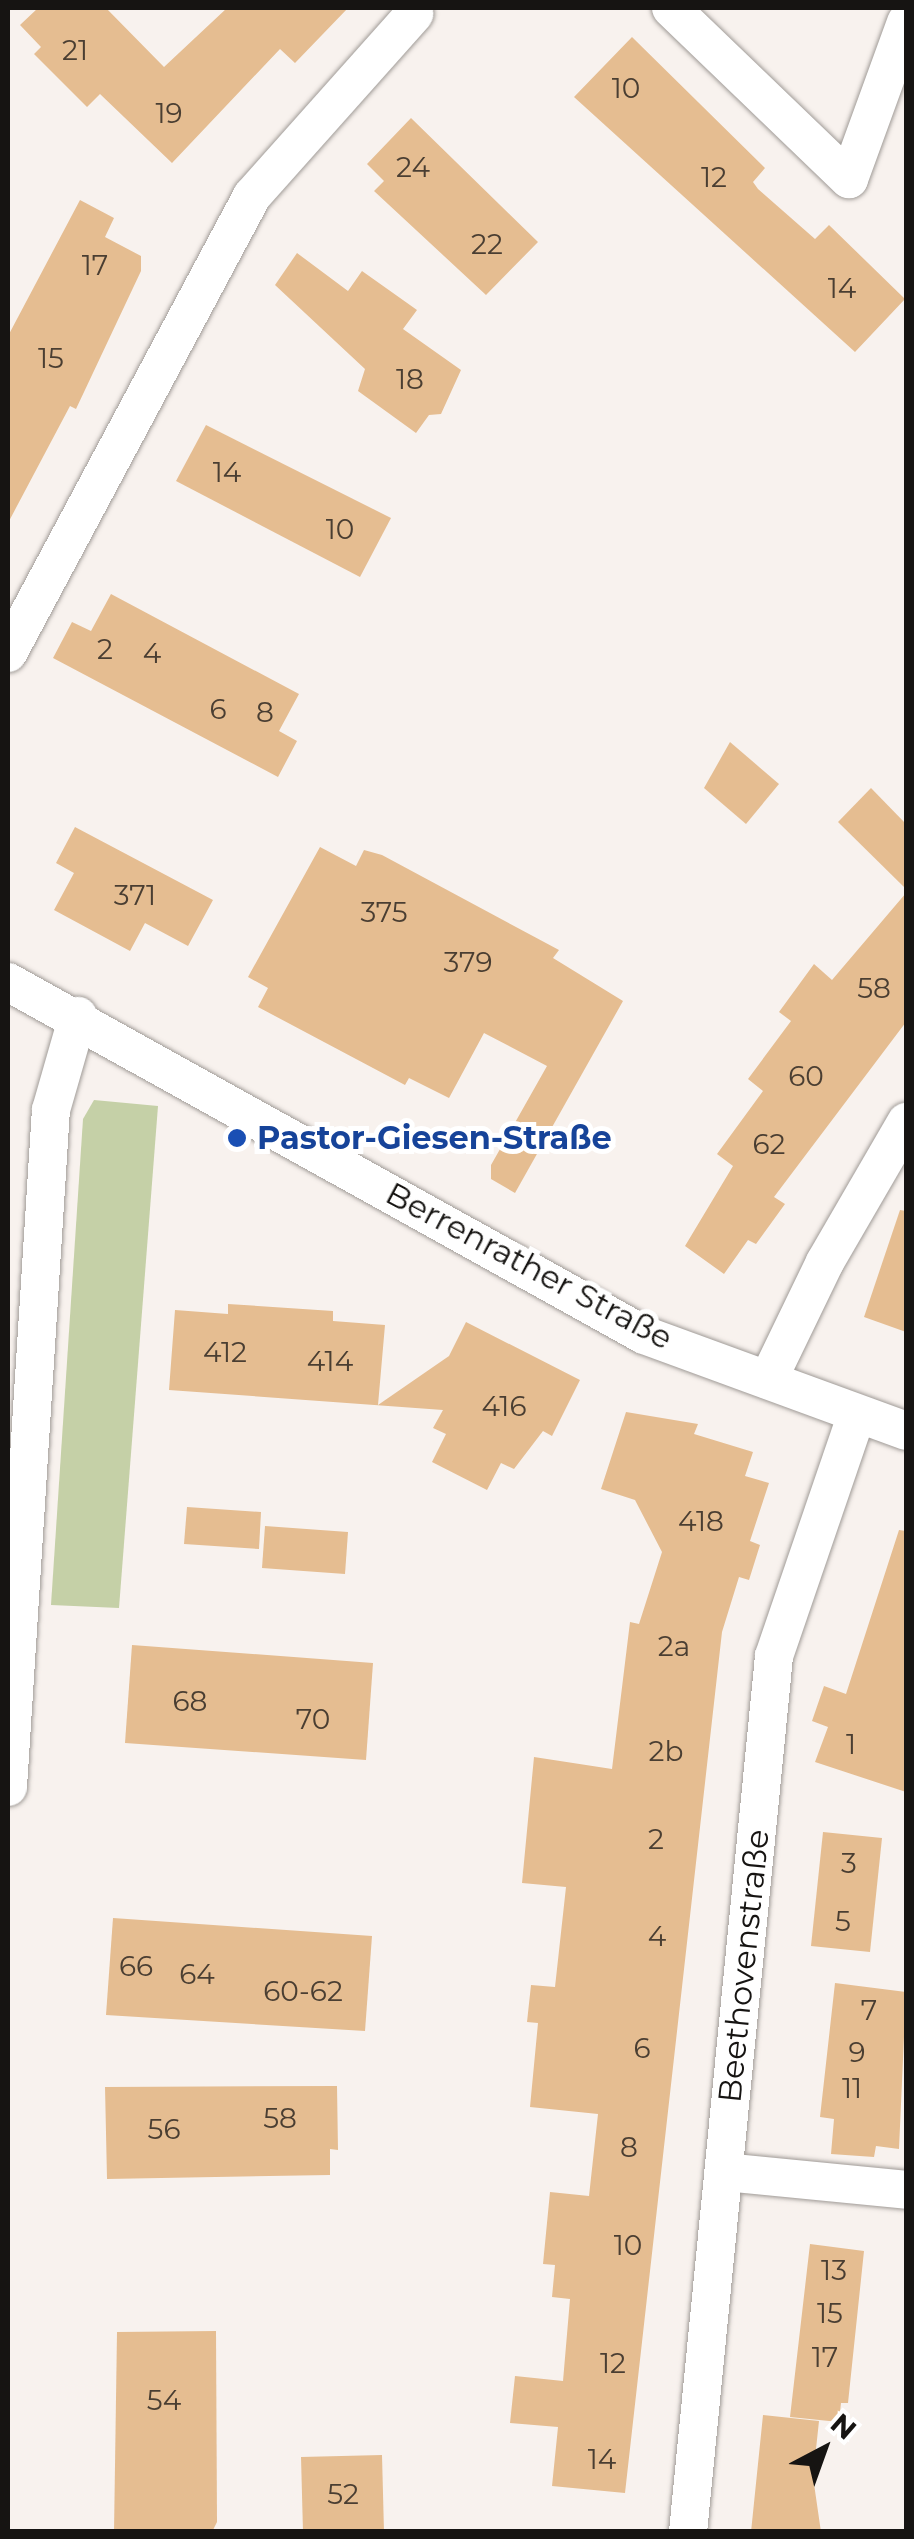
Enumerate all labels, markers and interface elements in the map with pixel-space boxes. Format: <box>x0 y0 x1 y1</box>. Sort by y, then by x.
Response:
house number: 21 <box>62 33 88 67</box>
house number: 10 <box>612 71 640 105</box>
house number: 19 <box>155 96 183 130</box>
house number: 24 <box>396 150 430 184</box>
house number: 12 <box>701 160 727 194</box>
house number: 22 <box>471 227 503 261</box>
house number: 17 <box>82 248 108 282</box>
house number: 14 <box>828 271 856 305</box>
house number: 15 <box>38 341 64 375</box>
house number: 18 <box>396 362 424 396</box>
house number: 14 <box>213 455 241 489</box>
house number: 10 <box>326 512 354 546</box>
house number: 2 <box>97 632 113 666</box>
house number: 4 <box>143 636 161 670</box>
house number: 6 <box>209 692 227 726</box>
house number: 8 <box>256 695 274 729</box>
house number: 371 <box>114 878 156 912</box>
house number: 375 <box>360 895 408 929</box>
house number: 379 <box>444 945 492 979</box>
house number: 58 <box>857 971 891 1005</box>
house number: 60 <box>788 1059 824 1093</box>
place label: Pastor-Giesen-Straße <box>257 1119 612 1157</box>
marker: Pastor-Giesen-Straße <box>226 1127 248 1149</box>
house number: 62 <box>753 1127 785 1161</box>
street label: Berrenrather Straße <box>379 1174 679 1358</box>
house number: 412 <box>203 1335 247 1369</box>
house number: 414 <box>307 1344 353 1378</box>
house number: 416 <box>482 1389 526 1423</box>
house number: 418 <box>678 1504 724 1538</box>
house number: 2a <box>658 1629 690 1663</box>
house number: 68 <box>173 1684 207 1718</box>
house number: 70 <box>296 1702 330 1736</box>
house number: 1 <box>846 1727 856 1761</box>
house number: 2b <box>649 1734 683 1768</box>
house number: 2 <box>648 1822 664 1856</box>
street label: Beethovenstraße <box>711 1827 777 2105</box>
house number: 3 <box>841 1846 857 1880</box>
house number: 5 <box>835 1904 851 1938</box>
house number: 4 <box>648 1919 666 1953</box>
house number: 66 <box>119 1949 153 1983</box>
house number: 64 <box>179 1957 215 1991</box>
house number: 60-62 <box>263 1974 343 2008</box>
house number: 7 <box>861 1993 877 2027</box>
house number: 6 <box>633 2031 651 2065</box>
house number: 9 <box>848 2035 866 2069</box>
house number: 11 <box>842 2071 862 2105</box>
house number: 58 <box>263 2101 297 2135</box>
house number: 56 <box>148 2112 180 2146</box>
house number: 8 <box>620 2130 638 2164</box>
house number: 10 <box>614 2228 642 2262</box>
house number: 13 <box>821 2253 847 2287</box>
house number: 15 <box>817 2296 843 2330</box>
house number: 17 <box>812 2340 838 2374</box>
house number: 12 <box>600 2346 626 2380</box>
house number: 54 <box>147 2383 181 2417</box>
north arrow <box>774 2399 874 2499</box>
text: N <box>824 2406 863 2447</box>
house number: 14 <box>588 2442 616 2476</box>
house number: 52 <box>327 2477 359 2511</box>

